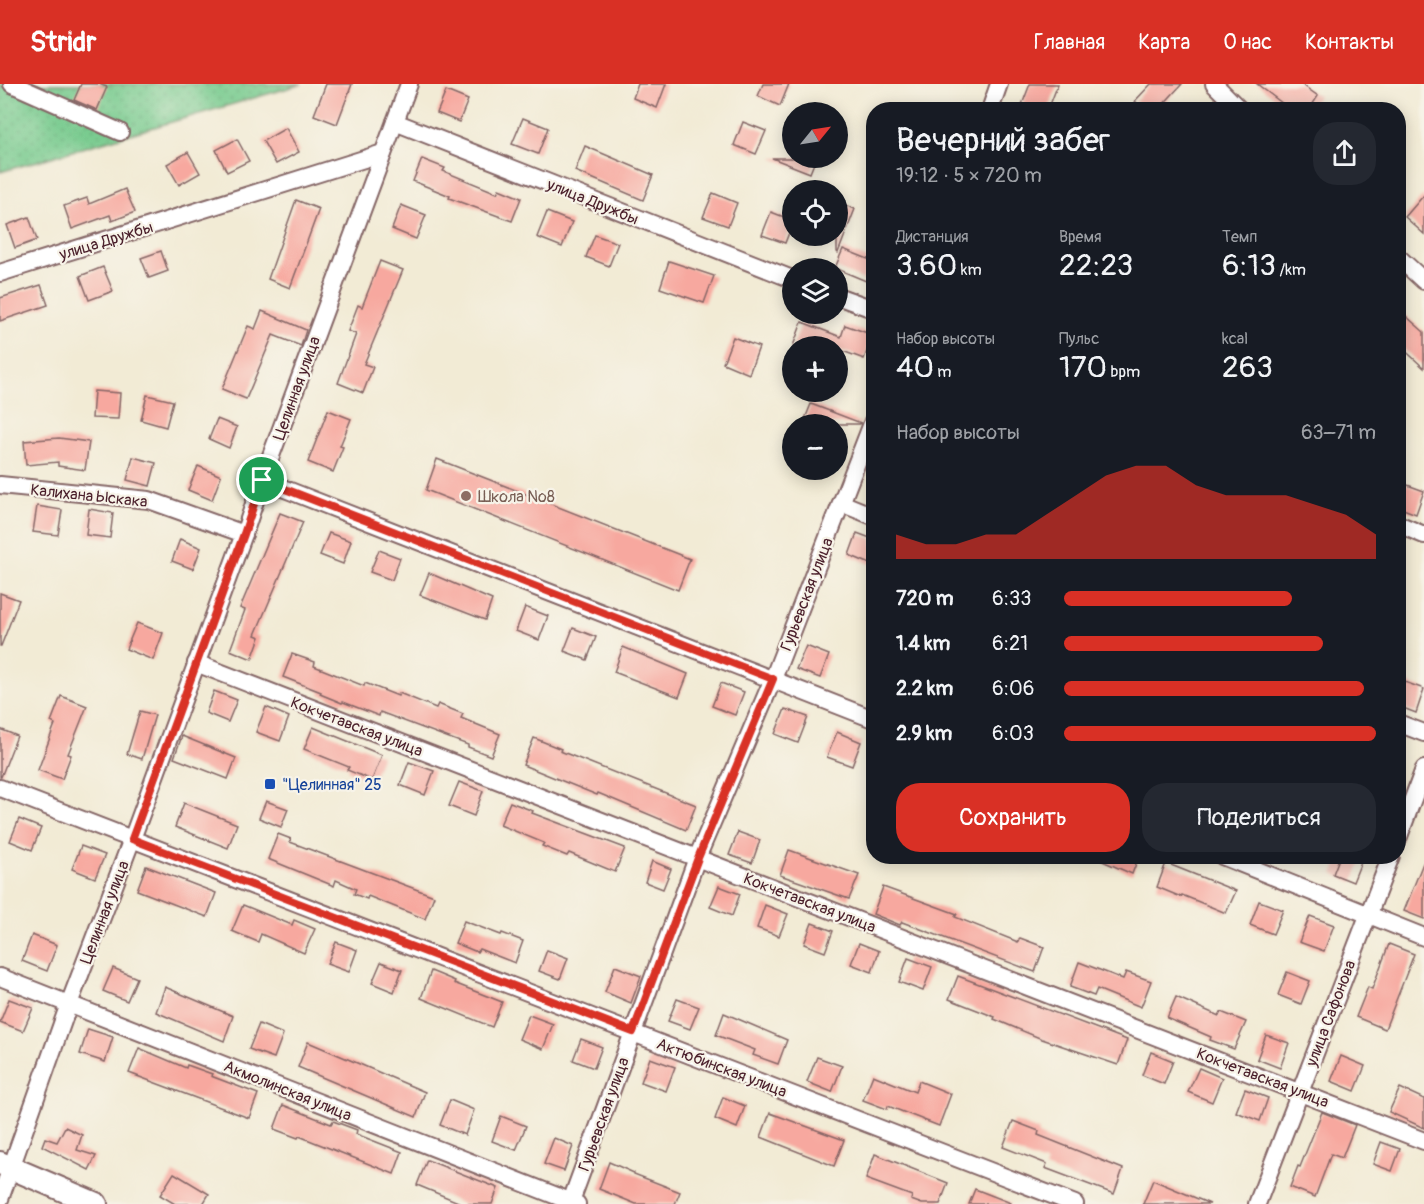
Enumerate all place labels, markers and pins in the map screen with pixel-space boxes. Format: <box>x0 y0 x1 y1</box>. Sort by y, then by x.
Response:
pin <box>236 454 287 505</box>
place label: Школа №8 <box>478 487 555 507</box>
marker: Школа №8 <box>459 489 473 503</box>
place label: "Целинная" 25 <box>282 775 382 795</box>
marker: "Целинная" 25 <box>263 777 277 791</box>

